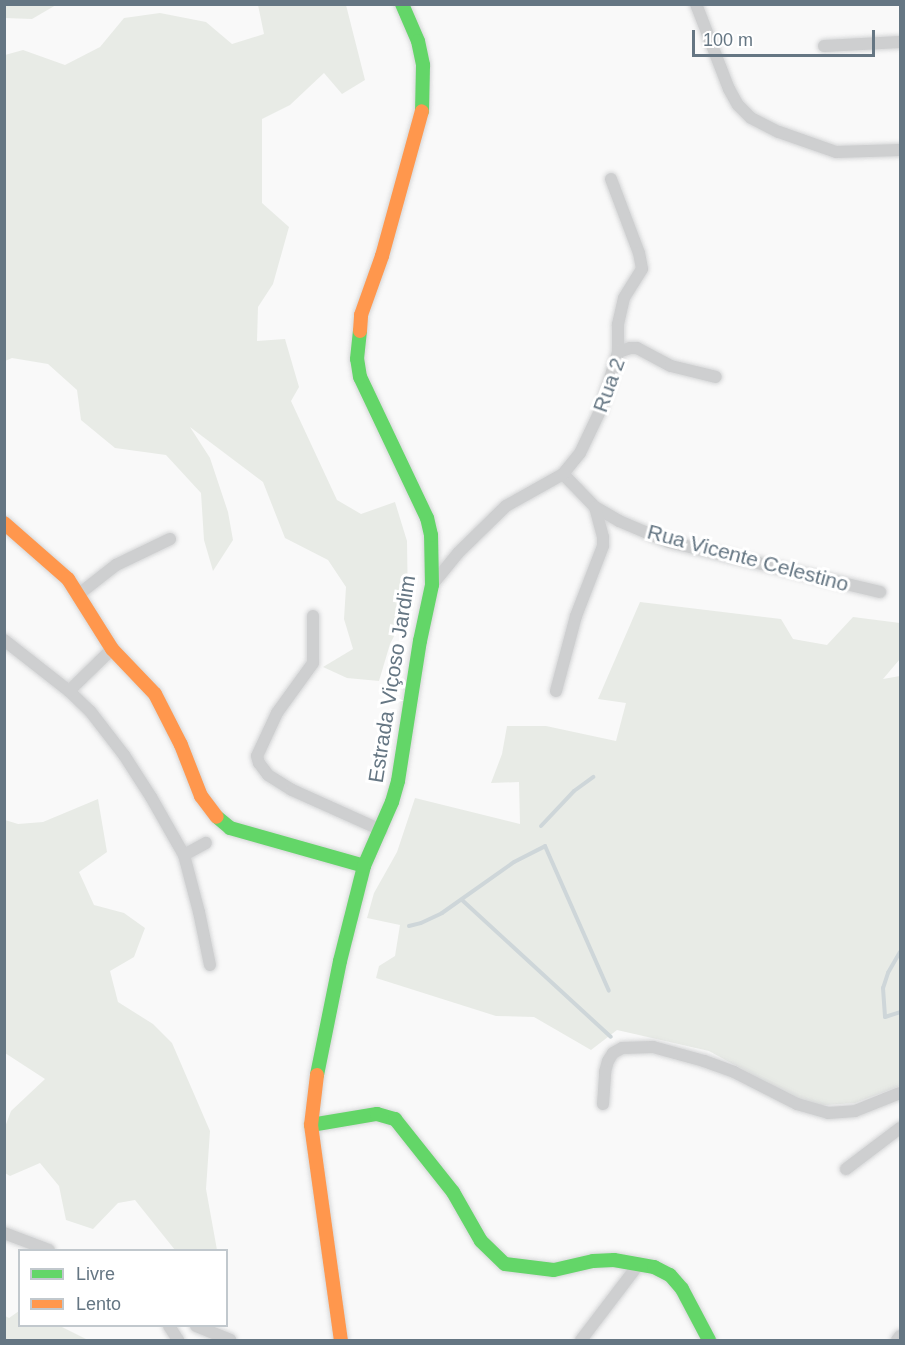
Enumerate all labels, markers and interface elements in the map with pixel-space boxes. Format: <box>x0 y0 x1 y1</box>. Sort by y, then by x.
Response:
scale bar <box>695 18 878 56</box>
text: 100 m <box>703 30 753 50</box>
street label: Rua 2 <box>588 354 630 416</box>
street label: Rua Vicente Celestino <box>645 519 851 597</box>
street label: Estrada Viçoso Jardim <box>363 573 421 785</box>
legend <box>18 1249 228 1327</box>
text: Livre <box>76 1264 115 1284</box>
text: Lento <box>76 1294 121 1314</box>

